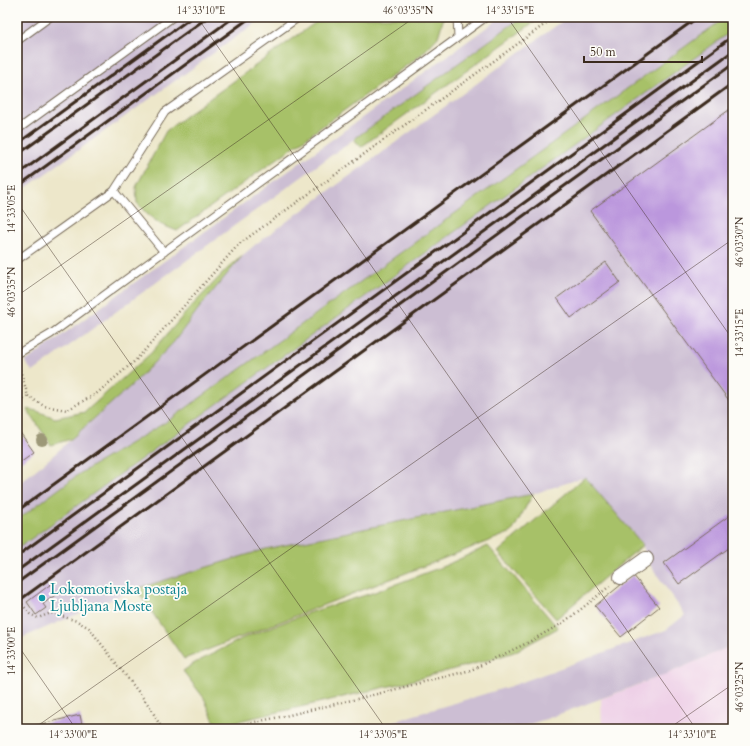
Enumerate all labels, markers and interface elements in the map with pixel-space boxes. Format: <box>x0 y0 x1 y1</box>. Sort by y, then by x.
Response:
text: 14°33'10"E <box>177 4 225 18</box>
text: 46°03'35"N <box>383 4 434 18</box>
text: 14°33'15"E <box>486 4 534 18</box>
scale bar <box>584 38 702 64</box>
text: 50 m <box>590 44 617 60</box>
text: 14°33'05"E <box>5 185 19 233</box>
text: 46°03'30"N <box>733 216 747 267</box>
text: 46°03'35"N <box>5 266 19 317</box>
text: 14°33'15"E <box>733 309 747 357</box>
place label: Lokomotivska postaja Ljubljana Moste <box>50 579 188 616</box>
marker: Lokomotivska postaja Ljubljana Moste <box>37 593 47 603</box>
text: 14°33'00"E <box>5 627 19 675</box>
text: 46°03'25"N <box>733 661 747 712</box>
text: 14°33'00"E <box>49 728 97 742</box>
text: 14°33'05"E <box>359 728 407 742</box>
text: 14°33'10"E <box>668 728 716 742</box>

